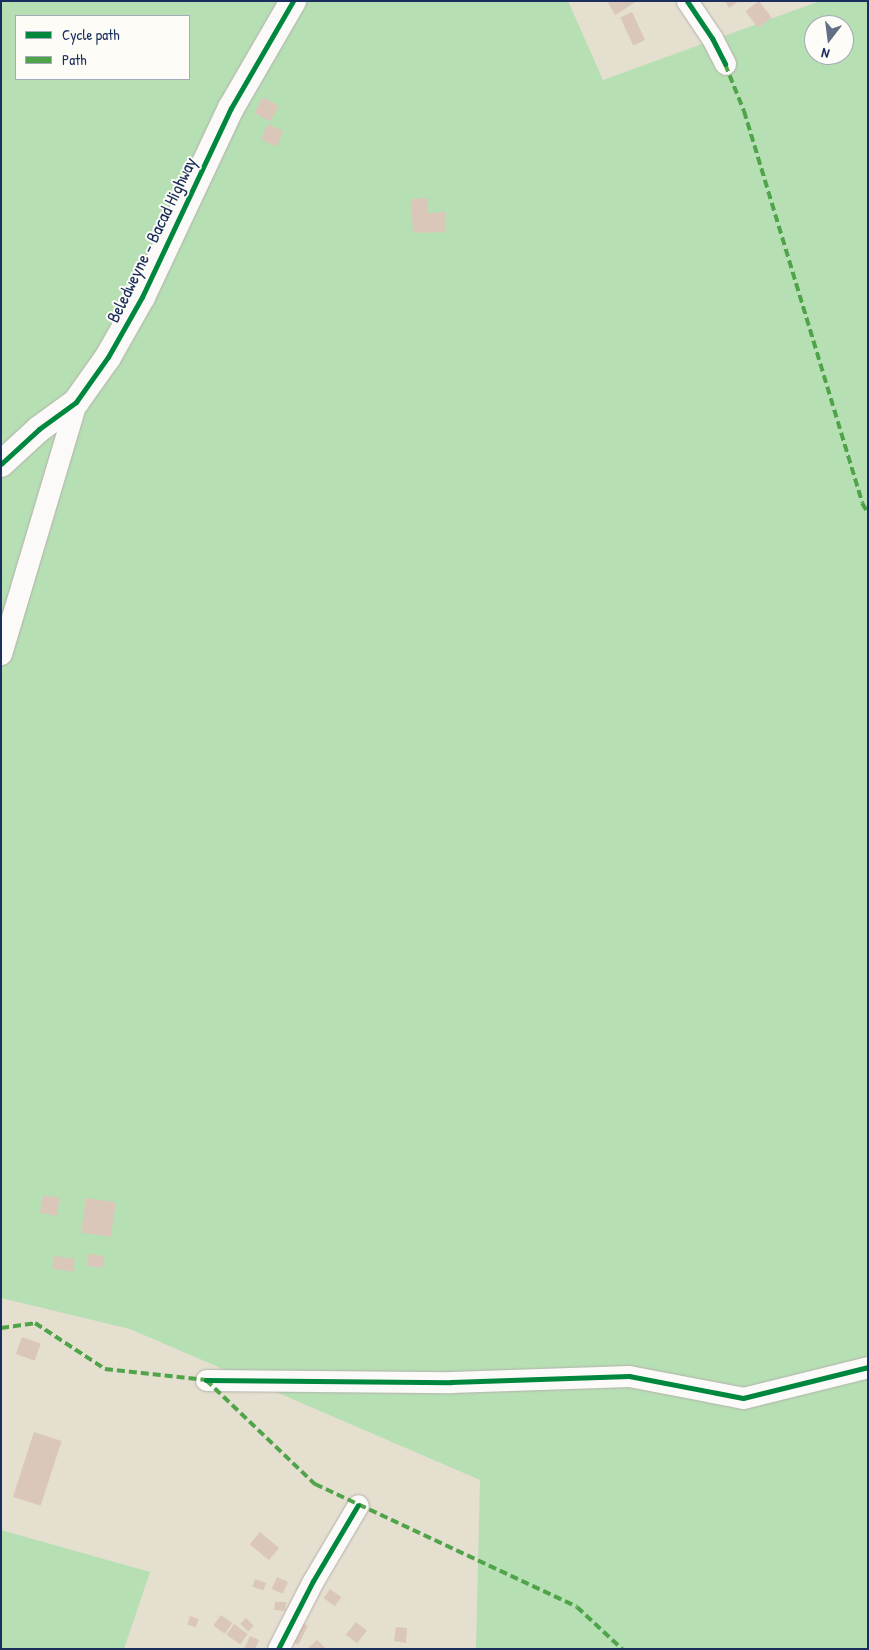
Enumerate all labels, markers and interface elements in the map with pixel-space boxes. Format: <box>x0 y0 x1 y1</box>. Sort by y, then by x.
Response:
legend <box>15 15 190 80</box>
north arrow <box>804 15 854 65</box>
text: Cycle path <box>62 24 120 45</box>
text: N <box>819 44 831 64</box>
text: Path <box>62 49 87 70</box>
street label: Beledweyne - Bacad Highway <box>102 154 202 326</box>

